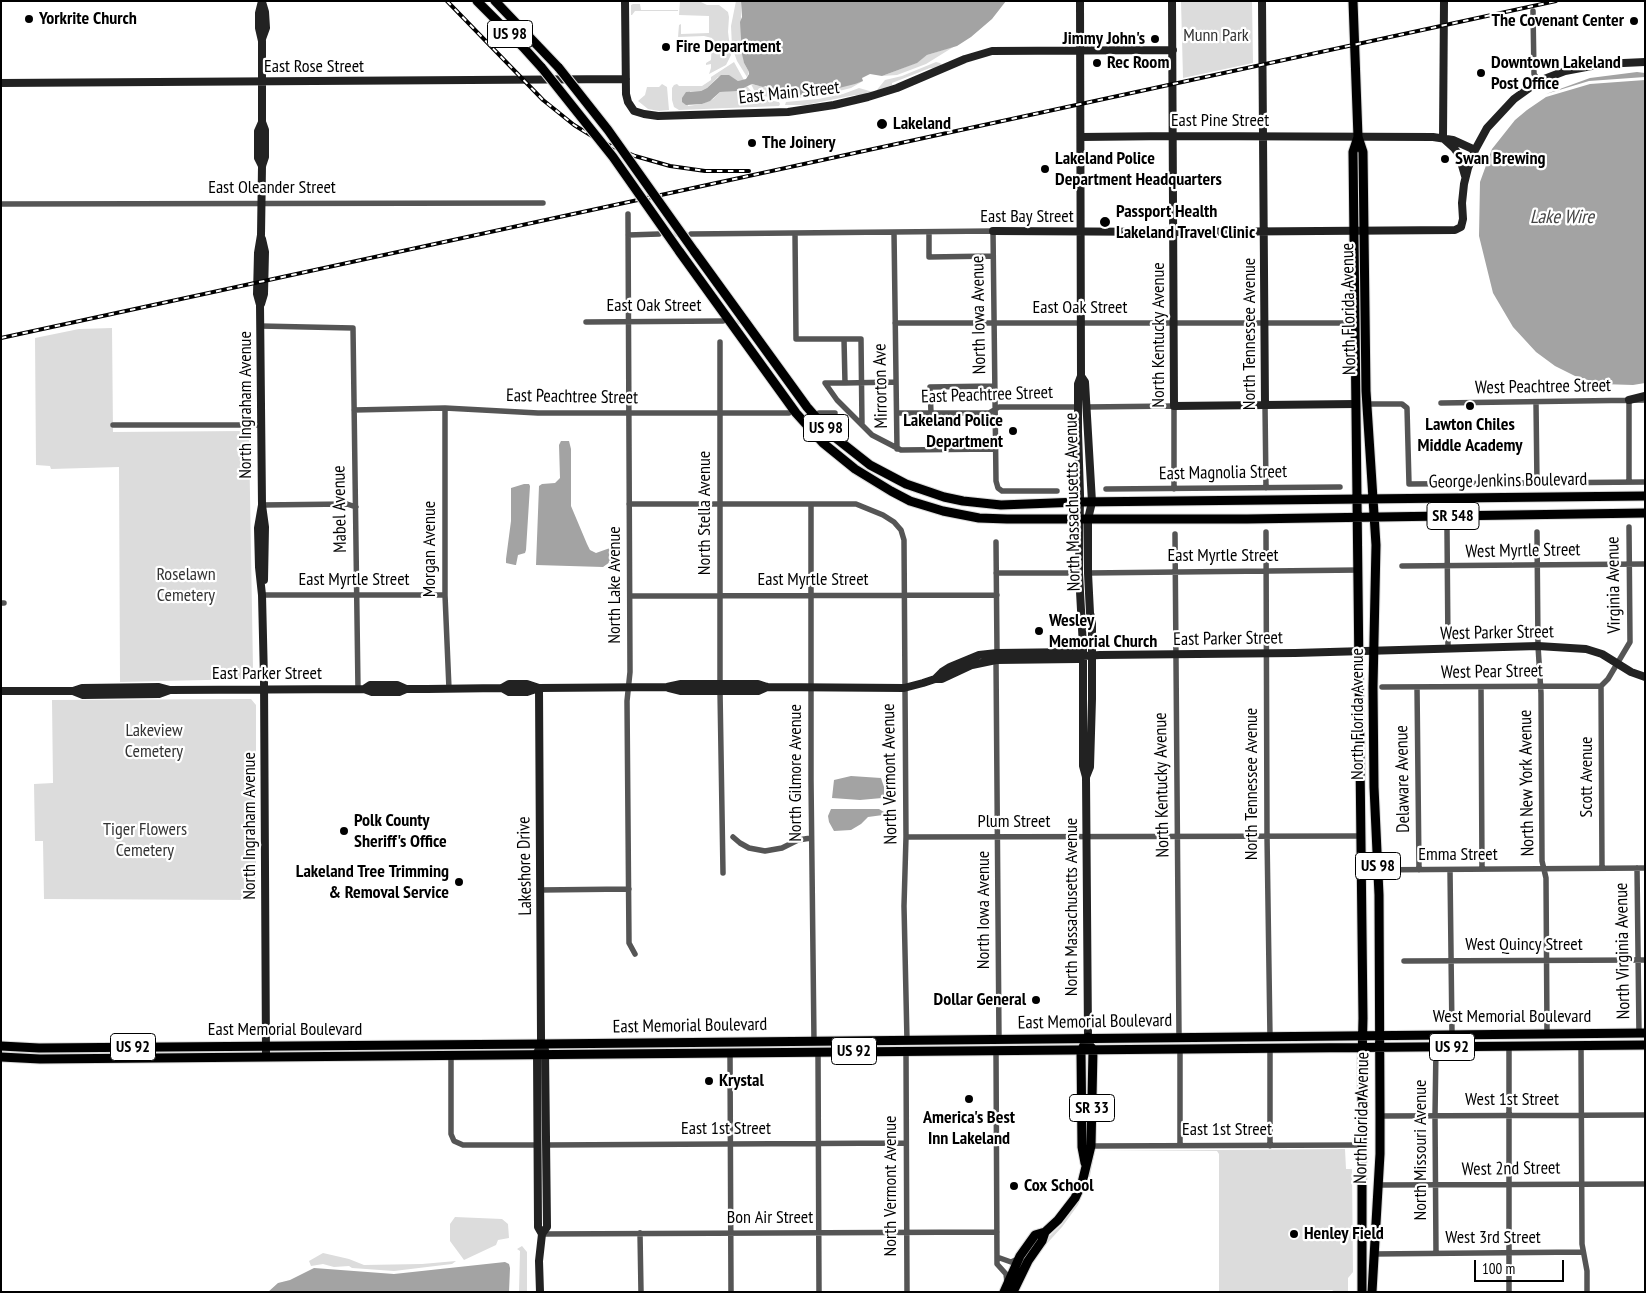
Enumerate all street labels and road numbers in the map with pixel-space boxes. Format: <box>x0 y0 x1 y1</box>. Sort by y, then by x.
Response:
road number: US 98 <box>488 20 532 48</box>
street label: East Rose Street <box>264 56 364 78</box>
street label: East Main Street <box>737 77 841 109</box>
street label: East Pine Street <box>1171 110 1269 132</box>
street label: East Oleander Street <box>208 177 336 199</box>
street label: East Bay Street <box>980 206 1074 228</box>
street label: North Florida Avenue <box>1337 243 1361 375</box>
street label: North Iowa Avenue <box>967 256 991 374</box>
street label: North Tennessee Avenue <box>1239 258 1261 410</box>
street label: North Kentucky Avenue <box>1148 262 1170 408</box>
street label: East Oak Street <box>607 295 701 317</box>
street label: East Oak Street <box>1033 297 1127 319</box>
street label: North Ingraham Avenue <box>235 331 257 479</box>
street label: Mirrorton Ave <box>869 343 893 429</box>
street label: West Peachtree Street <box>1475 375 1611 399</box>
street label: East Peachtree Street <box>921 382 1053 408</box>
street label: East Peachtree Street <box>506 385 638 409</box>
street label: North Massachusetts Avenue <box>1061 413 1085 591</box>
road number: US 98 <box>804 414 848 442</box>
street label: North Stella Avenue <box>694 451 716 575</box>
street label: East Magnolia Street <box>1159 461 1287 485</box>
street label: Mabel Avenue <box>328 465 352 553</box>
street label: George Jenkins Boulevard <box>1429 469 1587 493</box>
street label: Morgan Avenue <box>419 501 441 597</box>
road number: SR 548 <box>1427 502 1479 530</box>
street label: North Lake Avenue <box>604 526 626 644</box>
street label: Virginia Avenue <box>1602 536 1626 634</box>
street label: West Myrtle Street <box>1465 539 1581 563</box>
street label: East Myrtle Street <box>1167 545 1279 567</box>
street label: East Myrtle Street <box>298 569 410 591</box>
street label: East Myrtle Street <box>757 569 869 591</box>
street label: West Parker Street <box>1440 621 1554 645</box>
street label: East Parker Street <box>1173 627 1283 651</box>
street label: North Florida Avenue <box>1347 648 1369 780</box>
street label: West Pear Street <box>1441 660 1543 684</box>
street label: East Parker Street <box>212 663 322 685</box>
street label: North Vermont Avenue <box>878 703 902 845</box>
street label: North Gilmore Avenue <box>785 704 807 842</box>
street label: North Tennessee Avenue <box>1241 708 1263 860</box>
street label: North New York Avenue <box>1515 709 1539 857</box>
street label: North Kentucky Avenue <box>1150 712 1174 858</box>
street label: Delaware Avenue <box>1391 725 1415 833</box>
street label: Scott Avenue <box>1576 737 1598 817</box>
street label: North Ingraham Avenue <box>239 752 261 900</box>
street label: Plum Street <box>978 811 1050 833</box>
street label: Lakeshore Drive <box>513 816 537 916</box>
street label: North Massachusetts Avenue <box>1061 818 1083 996</box>
street label: Emma Street <box>1418 844 1498 866</box>
street label: North Iowa Avenue <box>973 851 995 969</box>
road number: US 98 <box>1356 852 1400 879</box>
street label: North Virginia Avenue <box>1611 882 1635 1020</box>
street label: West Quincy Street <box>1465 934 1583 956</box>
street label: West Memorial Boulevard <box>1433 1006 1591 1028</box>
street label: East Memorial Boulevard <box>1018 1010 1172 1034</box>
street label: East Memorial Boulevard <box>613 1014 767 1038</box>
street label: East Memorial Boulevard <box>208 1019 362 1041</box>
road number: US 92 <box>110 1034 156 1060</box>
road number: US 92 <box>1430 1034 1474 1060</box>
road number: US 92 <box>832 1038 876 1064</box>
street label: North Florida Avenue <box>1350 1052 1374 1184</box>
street label: North Missouri Avenue <box>1410 1080 1432 1220</box>
street label: West 1st Street <box>1465 1089 1559 1111</box>
road number: SR 33 <box>1070 1094 1114 1122</box>
street label: North Vermont Avenue <box>880 1115 902 1257</box>
street label: East 1st Street <box>681 1118 771 1140</box>
street label: East 1st Street <box>1182 1119 1272 1141</box>
street label: West 2nd Street <box>1462 1157 1560 1181</box>
street label: Bon Air Street <box>727 1207 813 1229</box>
street label: West 3rd Street <box>1445 1227 1541 1249</box>

